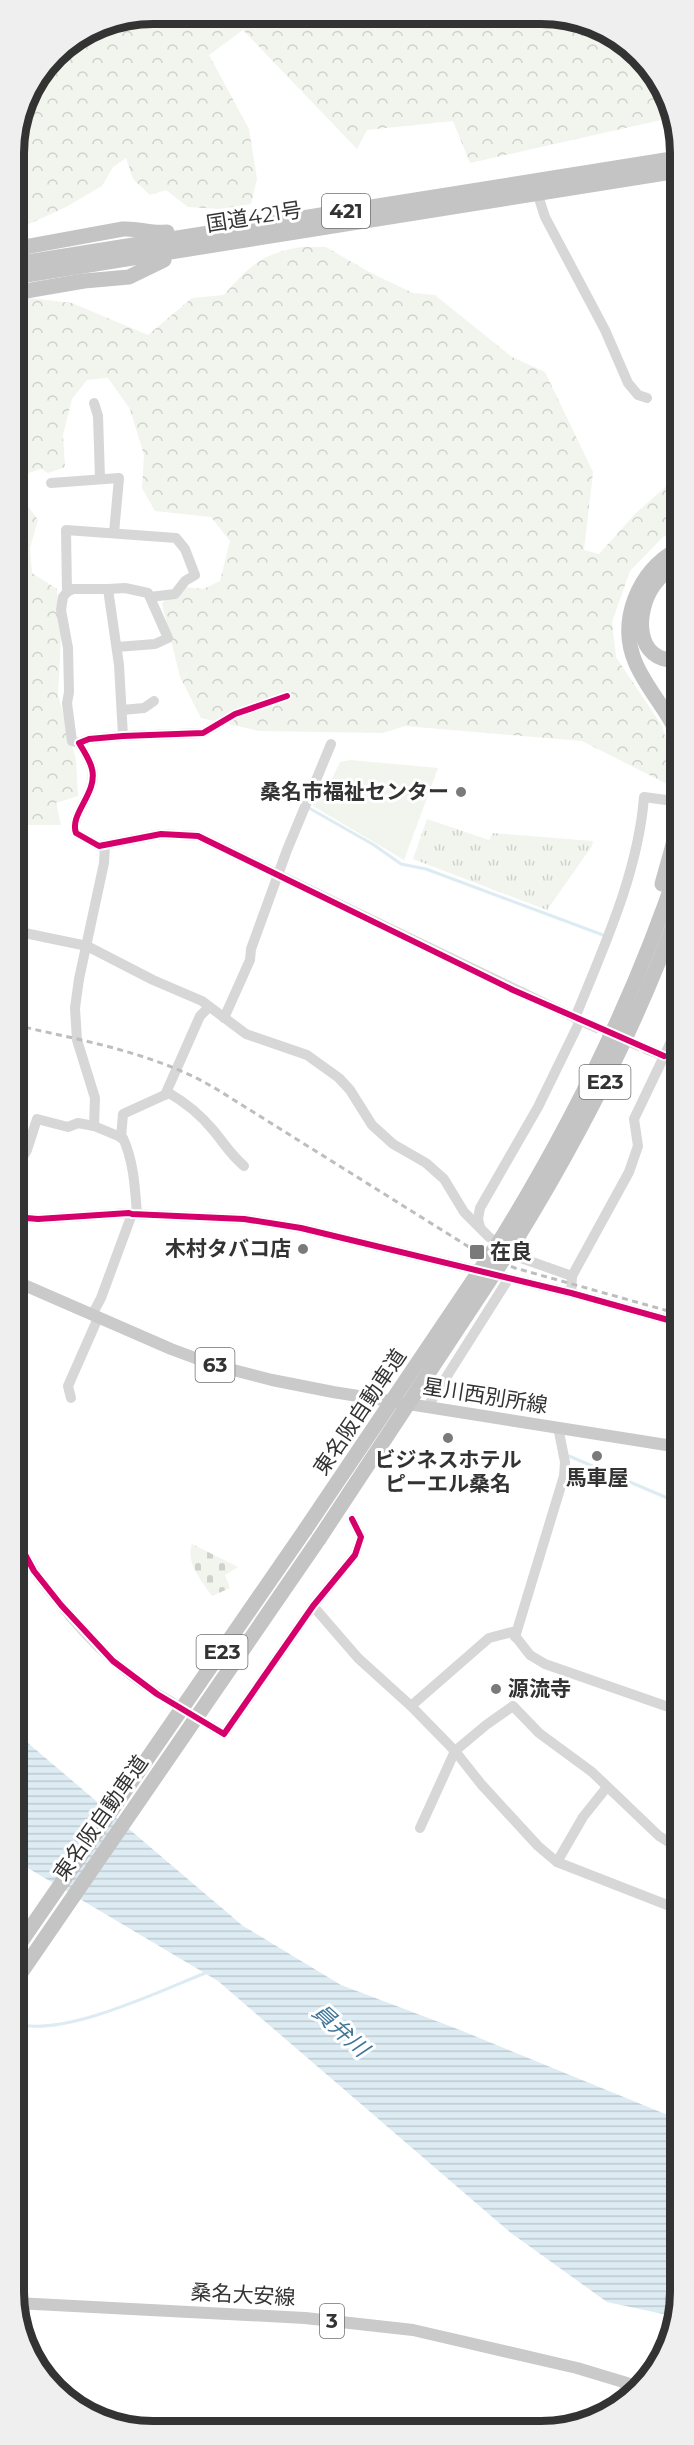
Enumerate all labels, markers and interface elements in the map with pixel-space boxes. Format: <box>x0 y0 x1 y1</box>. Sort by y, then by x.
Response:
road number: 421 <box>322 194 370 228</box>
street label: 国道421号 <box>204 197 303 236</box>
place label: 桑名市福祉センター <box>260 779 449 804</box>
marker: 桑名市福祉センター <box>454 785 468 799</box>
road number: E23 <box>580 1065 630 1099</box>
place label: 木村タバコ店 <box>165 1236 291 1261</box>
place label: 在良 <box>490 1239 532 1264</box>
marker: 木村タバコ店 <box>296 1242 310 1256</box>
marker: 在良 <box>468 1243 486 1261</box>
street label: 東名阪自動車道 <box>308 1344 411 1480</box>
road number: 63 <box>196 1348 234 1382</box>
street label: 星川西別所線 <box>421 1373 549 1418</box>
marker: ビジネスホテル ピーエル桑名 <box>441 1431 455 1445</box>
place label: ビジネスホテル ピーエル桑名 <box>375 1447 522 1496</box>
marker: 馬車屋 <box>590 1449 604 1463</box>
place label: 馬車屋 <box>566 1465 629 1490</box>
road number: E23 <box>196 1635 248 1669</box>
place label: 源流寺 <box>508 1676 571 1701</box>
marker: 源流寺 <box>489 1682 503 1696</box>
street label: 東名阪自動車道 <box>48 1750 153 1885</box>
water label: 員弁川 <box>307 1998 376 2064</box>
street label: 桑名大安線 <box>190 2279 296 2310</box>
road number: 3 <box>320 2304 344 2338</box>

